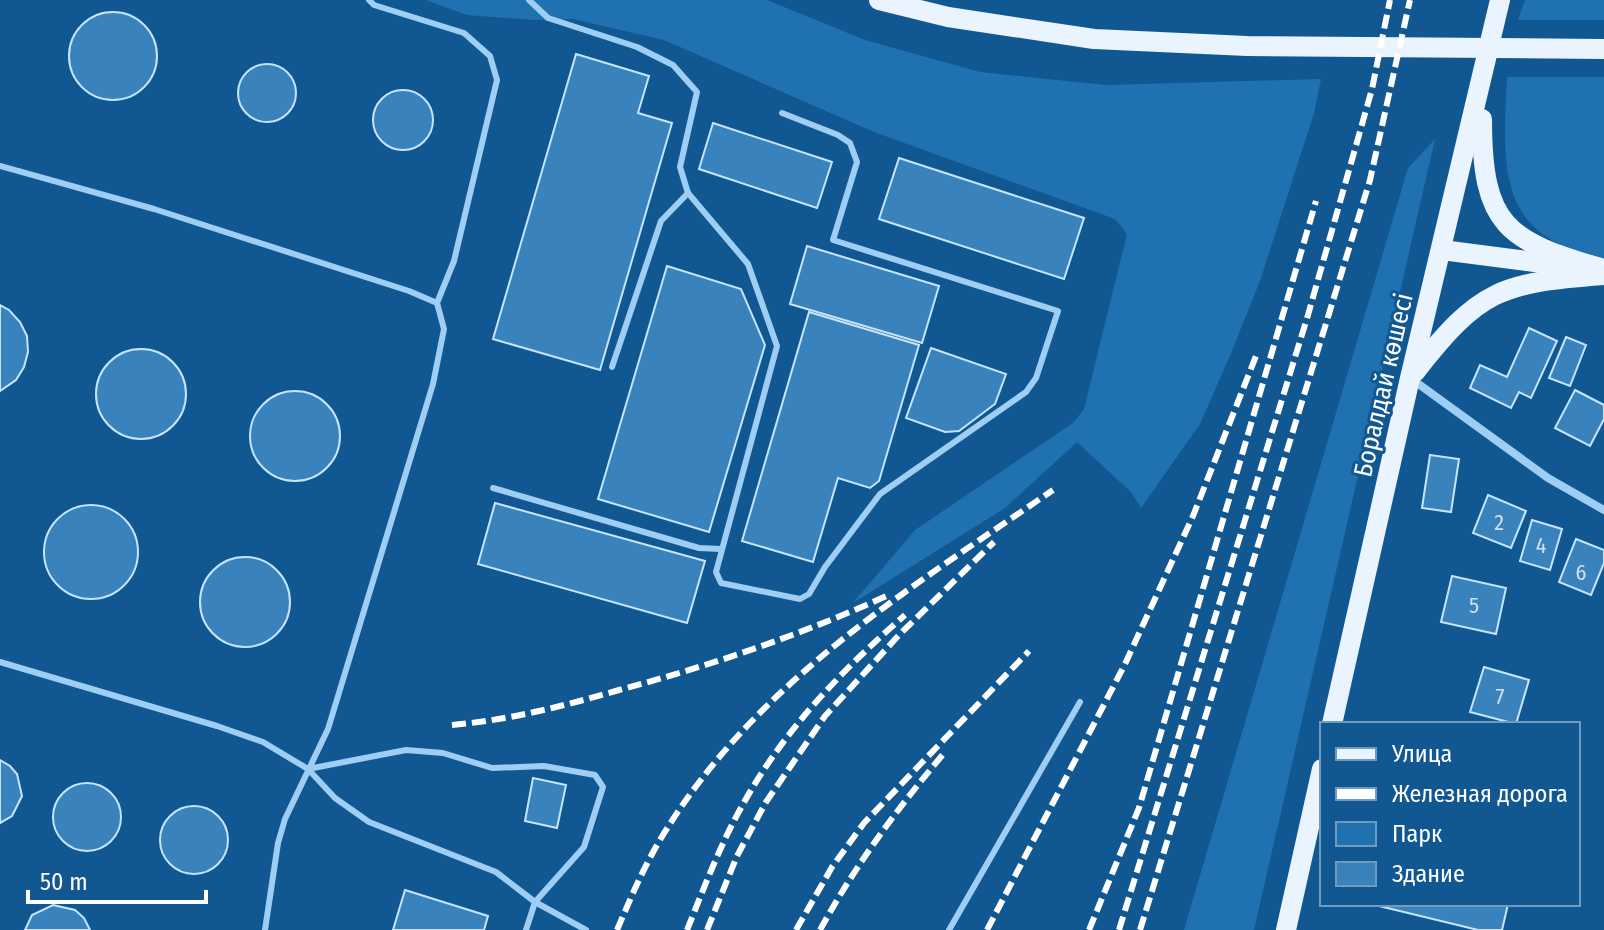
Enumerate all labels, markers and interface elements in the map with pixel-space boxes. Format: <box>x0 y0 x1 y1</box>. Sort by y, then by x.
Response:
street label: Боралдай көшесі <box>1347 290 1420 480</box>
house number: 2 <box>1494 509 1504 536</box>
house number: 4 <box>1536 532 1547 559</box>
house number: 6 <box>1576 559 1587 586</box>
house number: 5 <box>1469 592 1479 619</box>
house number: 7 <box>1496 683 1505 710</box>
legend <box>1320 722 1580 906</box>
text: Улица <box>1391 740 1452 768</box>
text: Железная дорога <box>1392 780 1568 808</box>
text: Парк <box>1392 820 1443 848</box>
scale bar <box>28 854 206 904</box>
text: Здание <box>1392 860 1465 888</box>
text: 50 m <box>40 868 88 896</box>

